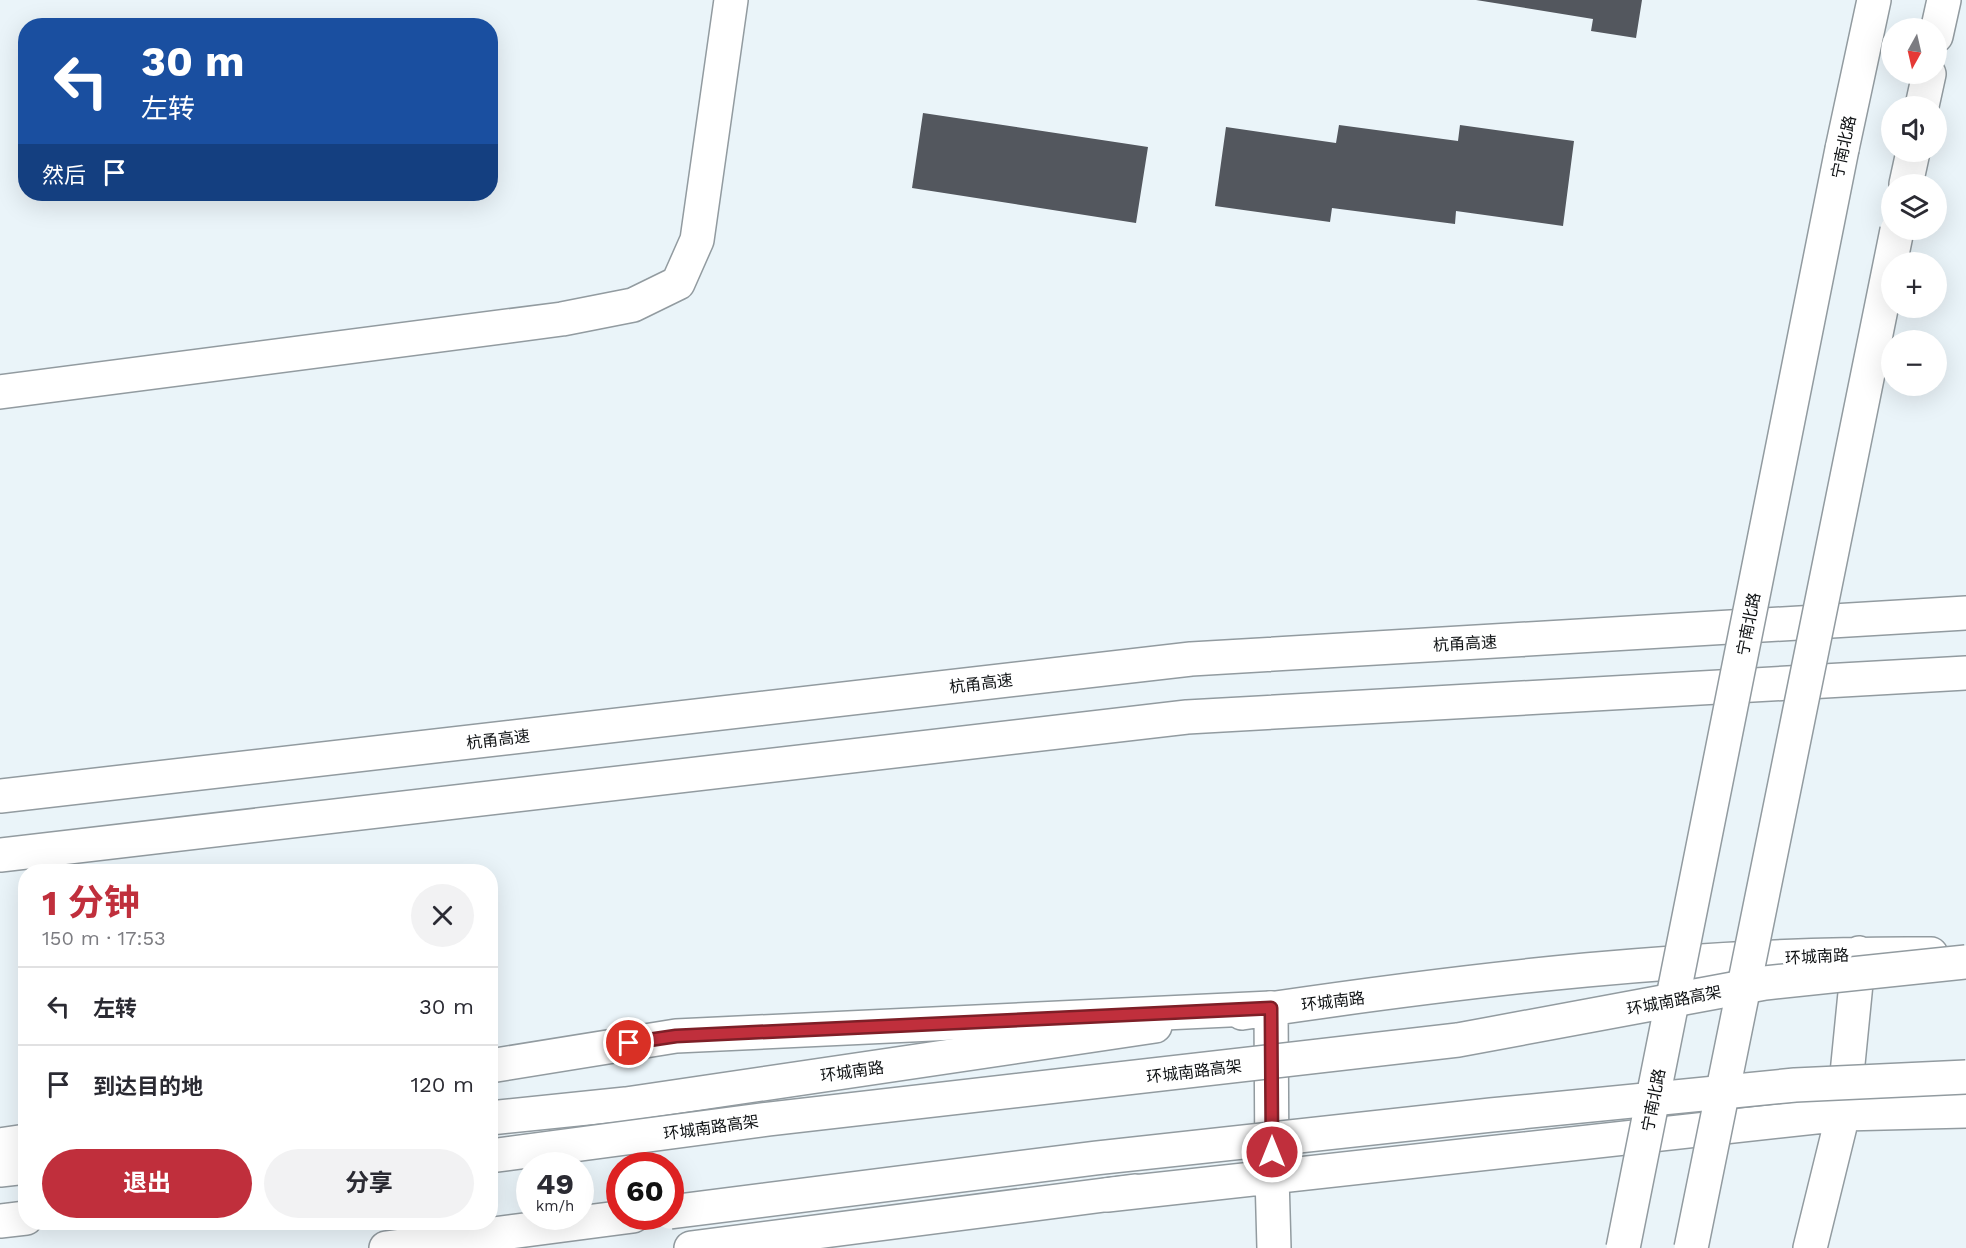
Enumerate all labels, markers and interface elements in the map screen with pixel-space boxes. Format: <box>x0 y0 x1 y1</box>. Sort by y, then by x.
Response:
north arrow <box>1881 18 1947 84</box>
map controls <box>1881 18 1947 396</box>
text: 30 m <box>141 37 245 86</box>
icon: left <box>42 42 120 120</box>
text: 左转 <box>141 93 195 125</box>
button: sound <box>1881 96 1947 162</box>
street label: 宁南北路 <box>1828 114 1859 180</box>
icon: arrive <box>98 156 131 189</box>
text: 然后 <box>42 163 86 188</box>
button: layers <box>1881 174 1947 240</box>
button: + <box>1881 252 1947 318</box>
button: − <box>1881 330 1947 396</box>
street label: 宁南北路 <box>1733 591 1764 657</box>
street label: 杭甬高速 <box>1433 632 1497 655</box>
street label: 杭甬高速 <box>948 670 1014 697</box>
street label: 杭甬高速 <box>465 726 531 753</box>
text: 1 分钟 <box>42 882 140 924</box>
button: close <box>411 884 474 947</box>
text: 150 m · 17:53 <box>42 926 166 950</box>
street label: 环城南路 <box>1785 945 1849 968</box>
street label: 环城南路高架 <box>1625 982 1723 1019</box>
street label: 环城南路 <box>1300 988 1366 1015</box>
icon: left <box>42 990 75 1023</box>
text: 30 m <box>419 994 474 1019</box>
text: 左转 <box>93 996 137 1021</box>
pin <box>603 1017 654 1068</box>
icon: arrive <box>612 1026 645 1059</box>
street label: 环城南路高架 <box>1145 1056 1243 1087</box>
street label: 环城南路 <box>819 1058 885 1085</box>
street label: 宁南北路 <box>1638 1067 1669 1133</box>
icon: arrive <box>42 1068 75 1101</box>
text: 120 m <box>410 1072 474 1097</box>
text: 到达目的地 <box>93 1074 203 1099</box>
street label: 环城南路高架 <box>662 1111 760 1144</box>
position arrow <box>1240 1120 1304 1184</box>
button: 退出 <box>42 1149 252 1218</box>
button: 分享 <box>264 1149 474 1218</box>
speed limit sign: 60 <box>606 1152 684 1230</box>
text: 49 <box>536 1166 574 1201</box>
text: km/h <box>536 1197 574 1215</box>

